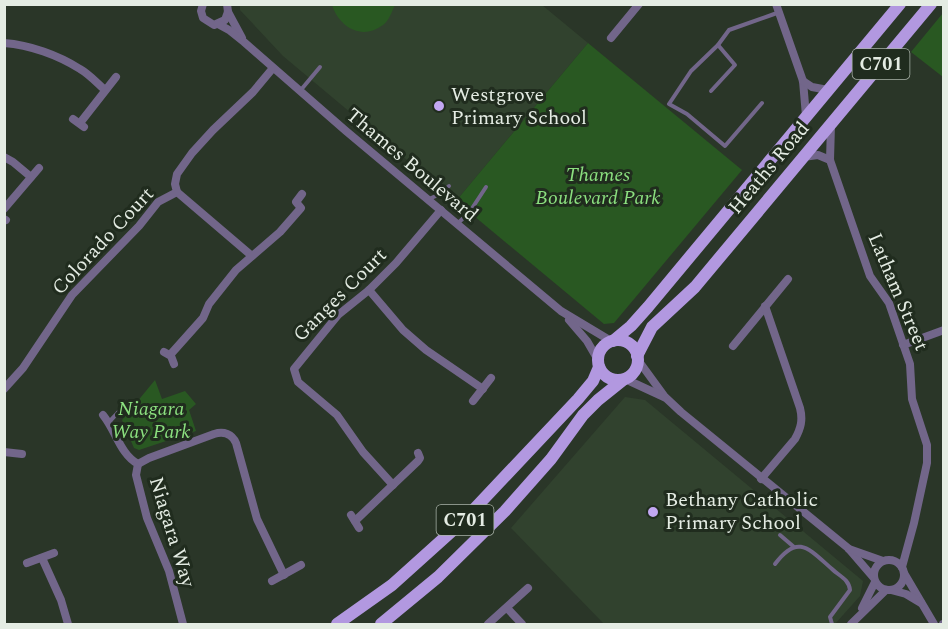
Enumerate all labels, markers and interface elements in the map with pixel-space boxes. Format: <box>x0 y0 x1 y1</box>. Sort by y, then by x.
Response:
road number: C701 <box>852 49 910 79</box>
place label: Westgrove Primary School <box>451 80 587 133</box>
marker: Westgrove Primary School <box>432 99 446 113</box>
street label: Thames Boulevard <box>339 101 485 229</box>
street label: Heaths Road <box>721 115 817 221</box>
park label: Thames Boulevard Park <box>535 160 661 213</box>
street label: Colorado Court <box>45 180 161 302</box>
street label: Latham Street <box>860 228 936 356</box>
street label: Ganges Court <box>286 241 394 349</box>
park label: Niagara Way Park <box>111 394 191 447</box>
street label: Niagara Way <box>141 473 203 592</box>
place label: Bethany Catholic Primary School <box>665 485 818 538</box>
road number: C701 <box>436 505 494 535</box>
marker: Bethany Catholic Primary School <box>646 505 660 519</box>

